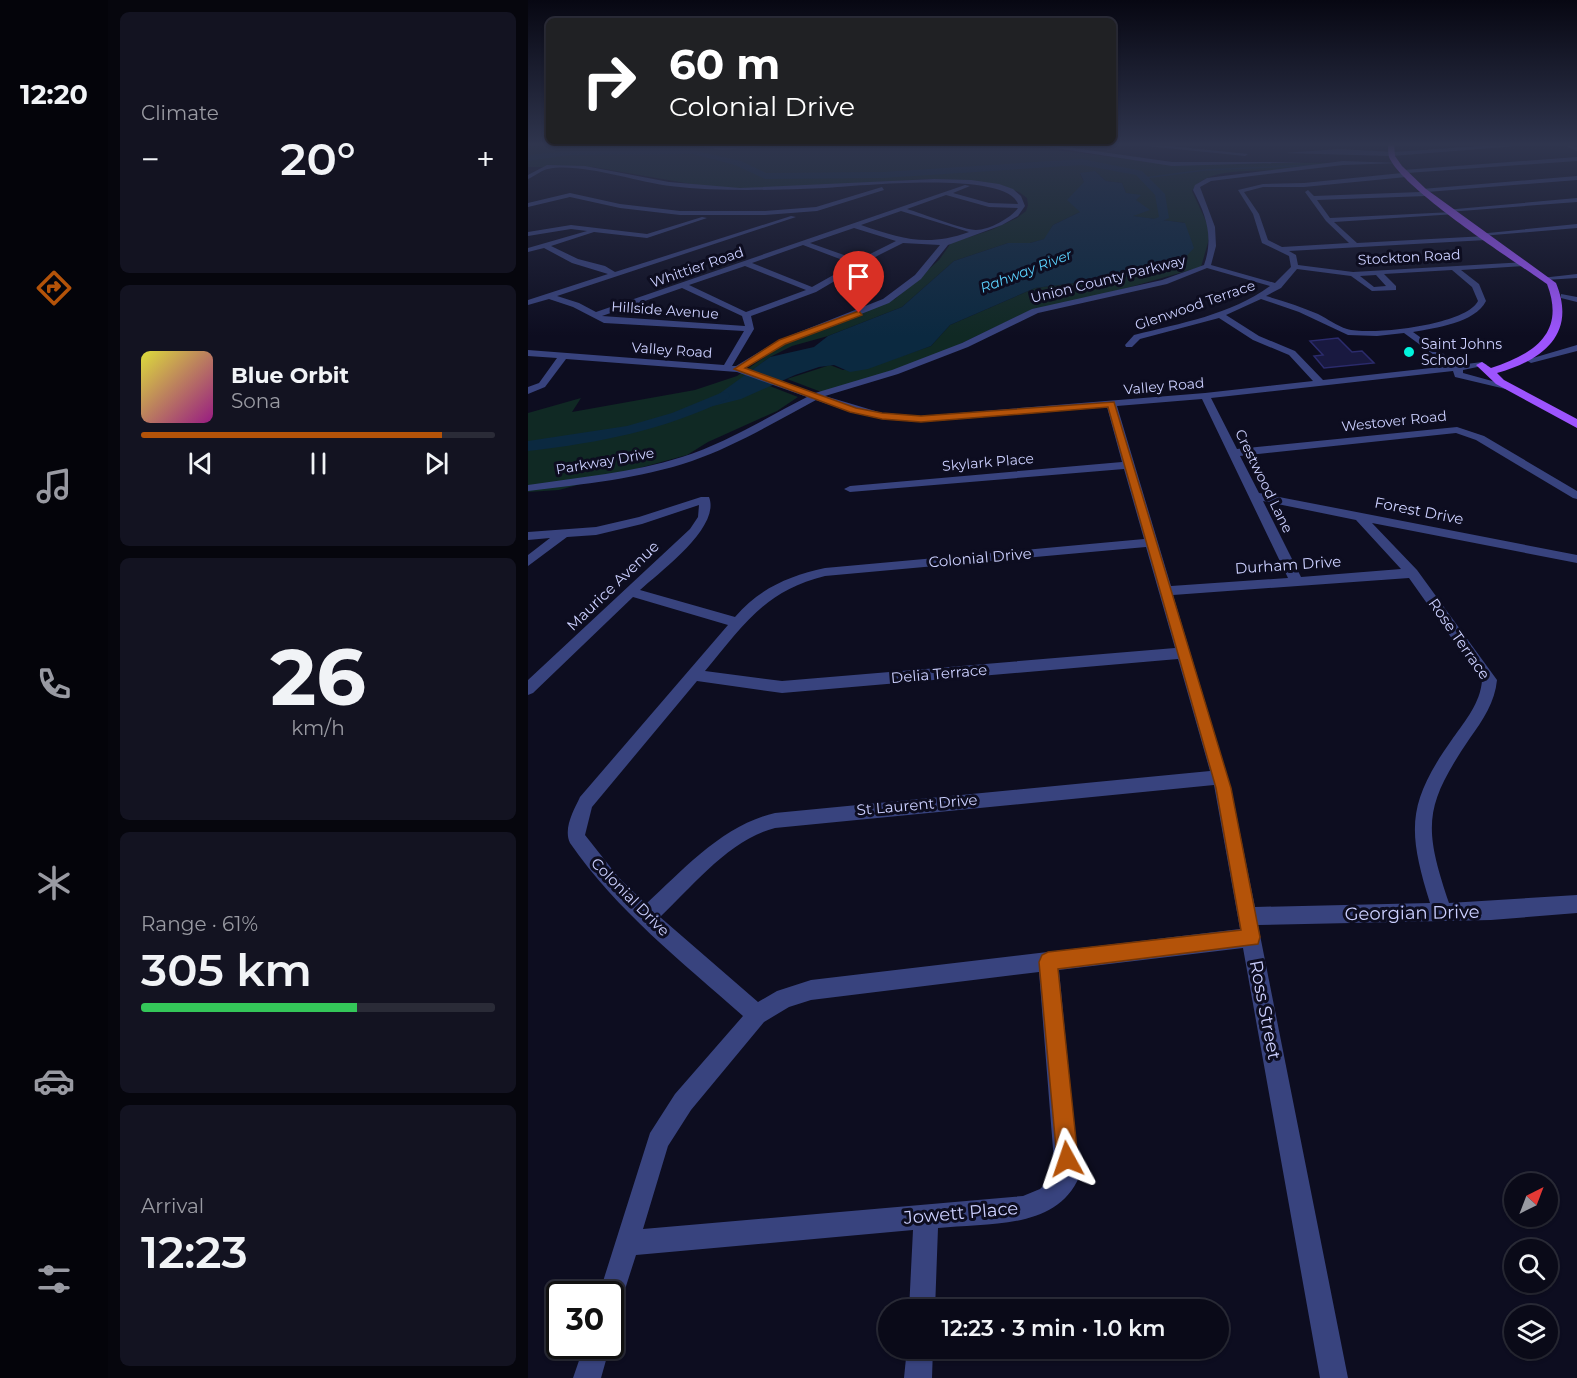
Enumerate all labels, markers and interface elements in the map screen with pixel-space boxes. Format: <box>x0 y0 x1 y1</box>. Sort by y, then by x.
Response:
text: 60 m <box>669 38 780 90</box>
icon: right <box>570 42 648 120</box>
text: 12:20 <box>20 78 88 111</box>
text: Colonial Drive <box>669 90 855 123</box>
text: Climate <box>141 101 219 125</box>
text: 20° <box>280 131 356 186</box>
text: − <box>141 139 160 179</box>
text: + <box>476 139 495 179</box>
street label: Whittier Road <box>648 243 746 291</box>
water label: Rahway River <box>977 245 1075 297</box>
street label: Stockton Road <box>1357 245 1461 269</box>
pin <box>833 251 884 313</box>
street label: Union County Parkway <box>1029 251 1188 307</box>
icon: arrive <box>842 260 875 293</box>
icon: directions <box>33 267 75 309</box>
street label: Glenwood Terrace <box>1133 276 1257 334</box>
street label: Hillside Avenue <box>611 297 719 323</box>
place label: Saint Johns School <box>1421 335 1502 369</box>
street label: Valley Road <box>631 338 713 362</box>
marker: Saint Johns School <box>1402 345 1416 359</box>
text: Blue Orbit <box>231 362 349 389</box>
street label: Valley Road <box>1123 374 1205 398</box>
text: Sona <box>231 389 281 413</box>
street label: Westover Road <box>1340 407 1448 435</box>
street label: Crestwood Lane <box>1231 426 1297 536</box>
street label: Parkway Drive <box>554 443 656 479</box>
icon: previous <box>184 447 217 480</box>
icon: pause <box>302 447 335 480</box>
icon: next <box>420 447 453 480</box>
street label: Skylark Place <box>941 449 1035 475</box>
icon: music <box>33 465 75 507</box>
street label: Forest Drive <box>1373 493 1465 528</box>
street label: Maurice Avenue <box>562 537 663 635</box>
street label: Colonial Drive <box>928 544 1032 571</box>
street label: Durham Drive <box>1234 551 1342 578</box>
street label: Rose Terrace <box>1424 594 1494 683</box>
text: 26 <box>270 629 366 725</box>
street label: Delia Terrace <box>890 660 988 687</box>
icon: phone <box>33 663 75 705</box>
text: km/h <box>291 716 345 740</box>
street label: St Laurent Drive <box>856 790 978 819</box>
street label: Colonial Drive <box>587 853 674 940</box>
icon: climate <box>33 862 75 904</box>
street label: Georgian Drive <box>1344 901 1480 925</box>
text: Range · 61% <box>141 912 258 936</box>
text: 305 km <box>141 942 312 997</box>
street label: Ross Street <box>1245 958 1285 1062</box>
icon: car <box>33 1060 75 1102</box>
position arrow <box>1035 1127 1099 1191</box>
north arrow <box>1504 1173 1558 1227</box>
map controls <box>1504 1173 1558 1359</box>
text: Arrival <box>141 1194 204 1218</box>
street label: Jowett Place <box>902 1197 1019 1229</box>
text: 12:23 <box>141 1224 248 1279</box>
button: search <box>1504 1239 1558 1293</box>
icon: filters <box>33 1258 75 1300</box>
speed limit sign: 30 <box>546 1281 624 1359</box>
button: layers <box>1504 1305 1558 1359</box>
text: 12:23 · 3 min · 1.0 km <box>942 1315 1165 1342</box>

